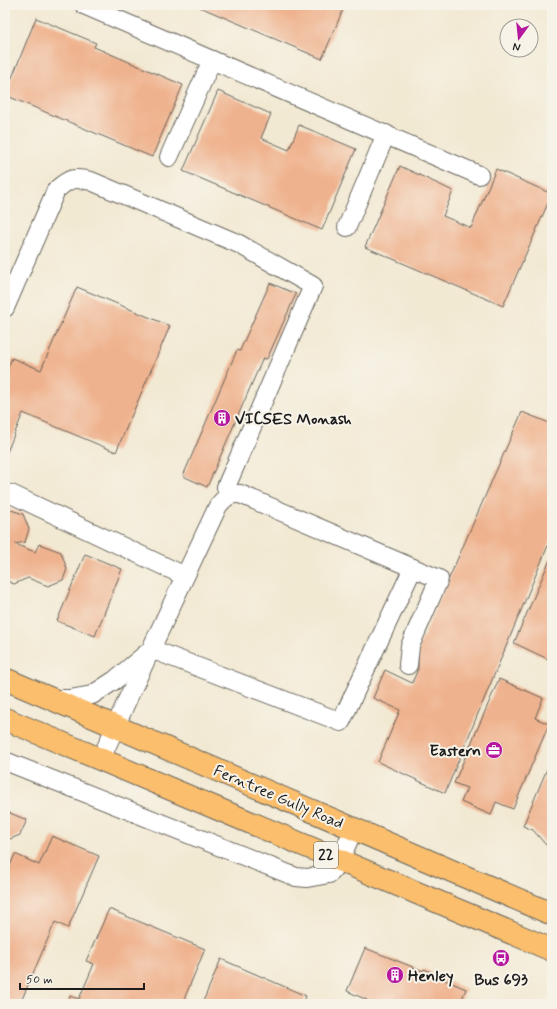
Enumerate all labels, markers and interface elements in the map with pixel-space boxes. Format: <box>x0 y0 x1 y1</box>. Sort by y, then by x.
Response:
north arrow <box>499 18 539 58</box>
text: N <box>511 39 522 54</box>
building icon: VICSES Monash <box>212 408 232 428</box>
place label: VICSES Monash <box>235 409 352 430</box>
office icon: Eastern <box>484 740 504 760</box>
place label: Eastern <box>430 741 481 762</box>
street label: Ferntree Gully Road <box>210 761 347 834</box>
road number: 22 <box>314 842 338 868</box>
bus stop icon: Bus 693 <box>491 948 511 968</box>
scale bar <box>20 965 144 991</box>
building icon: Henley <box>385 965 405 985</box>
place label: Henley <box>408 966 454 987</box>
place label: Bus 693 <box>474 970 528 991</box>
text: 50 m <box>26 972 53 988</box>

